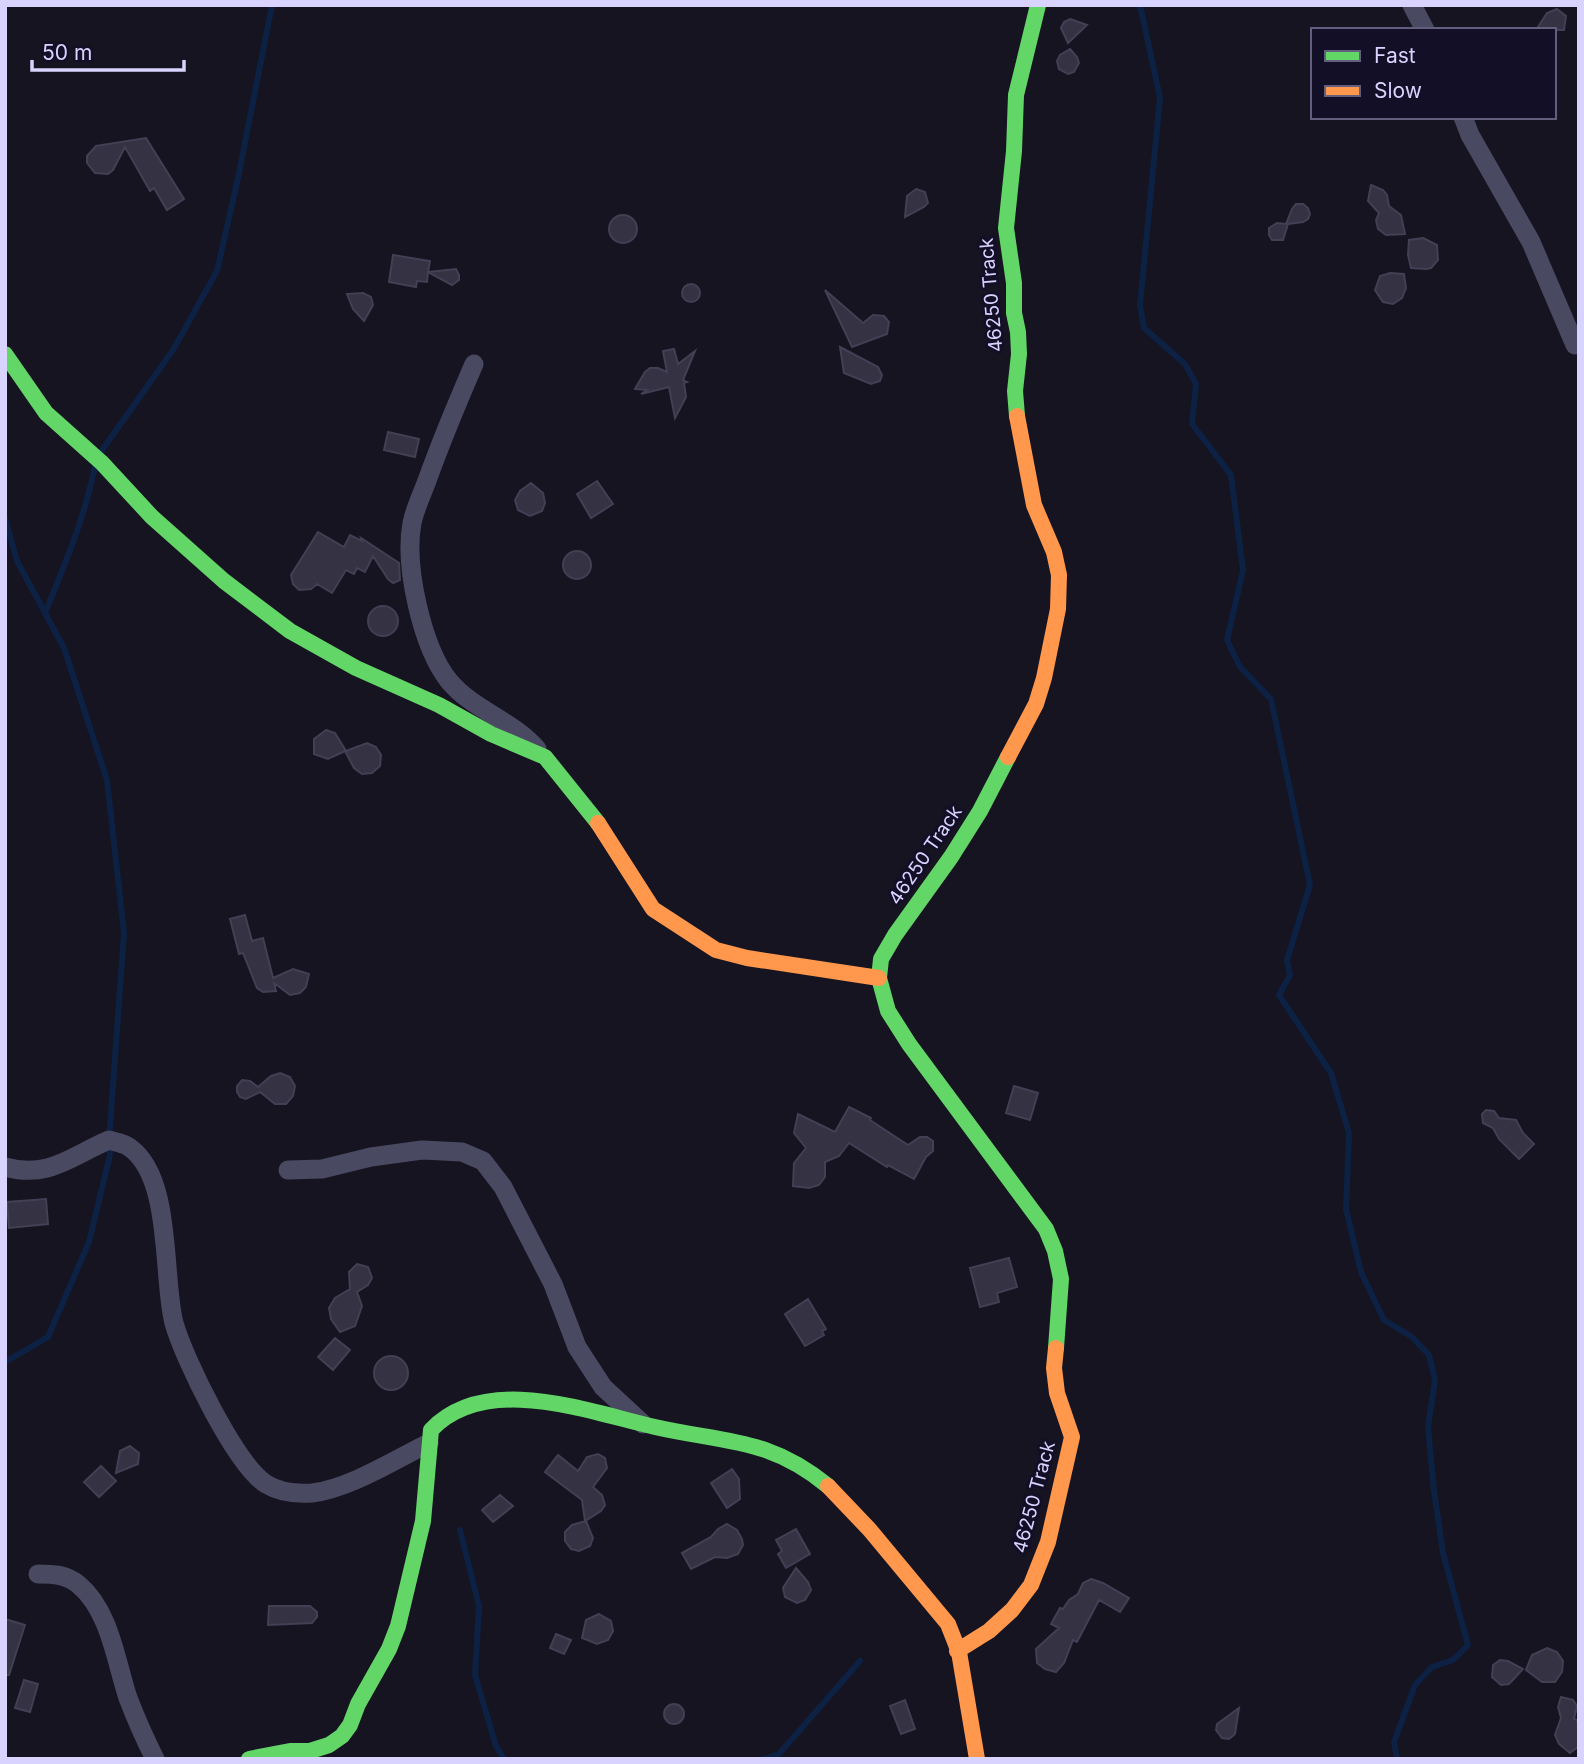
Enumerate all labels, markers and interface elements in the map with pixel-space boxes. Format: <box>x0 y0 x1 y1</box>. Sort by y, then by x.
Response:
scale bar <box>32 28 184 72</box>
legend <box>1311 28 1556 119</box>
text: 50 m <box>42 40 92 65</box>
text: Fast <box>1374 43 1416 68</box>
text: Slow <box>1374 78 1422 103</box>
street label: 46250 Track <box>974 236 1007 353</box>
street label: 46250 Track <box>883 801 967 909</box>
street label: 46250 Track <box>1008 1438 1060 1555</box>

